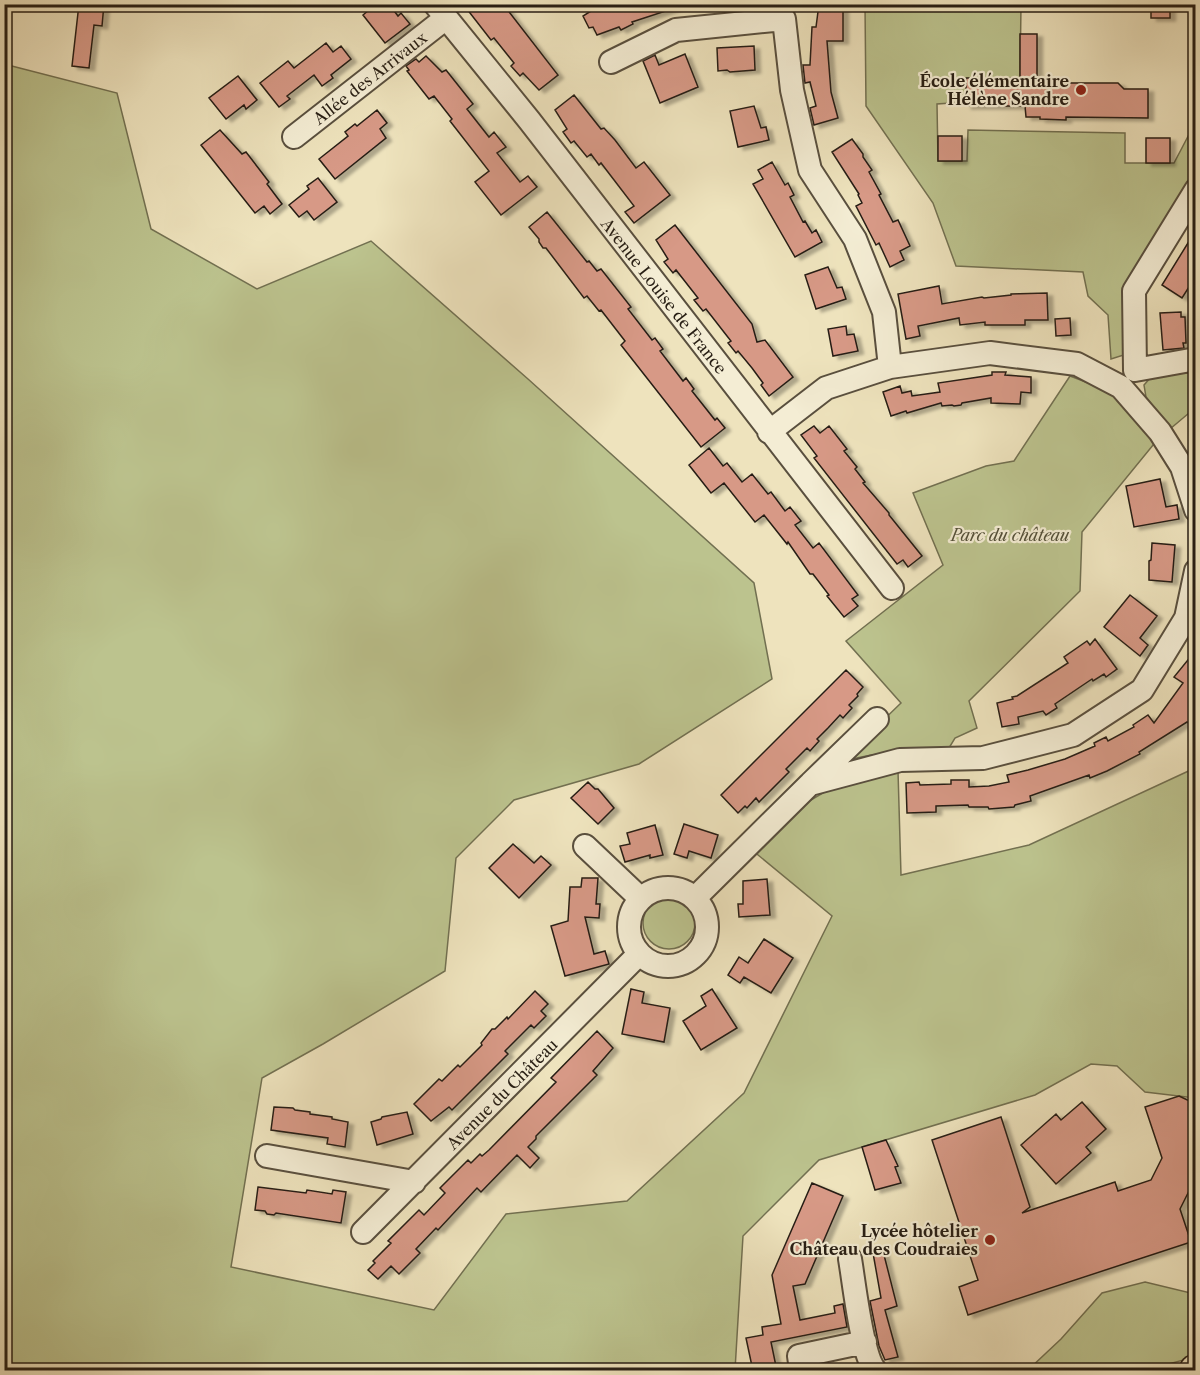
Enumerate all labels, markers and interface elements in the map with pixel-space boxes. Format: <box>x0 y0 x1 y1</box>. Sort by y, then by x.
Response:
street label: Allée des Arrivaux <box>308 27 431 129</box>
place label: École élémentaire Hélène Sandre <box>919 71 1069 109</box>
marker: École élémentaire Hélène Sandre <box>1074 83 1088 97</box>
street label: Avenue Louise de France <box>596 213 731 378</box>
park label: Parc du château <box>949 525 1070 545</box>
street label: Avenue du Château <box>442 1034 562 1154</box>
place label: Lycée hôtelier Château des Coudraies <box>789 1221 978 1259</box>
marker: Lycée hôtelier Château des Coudraies <box>983 1233 997 1247</box>

